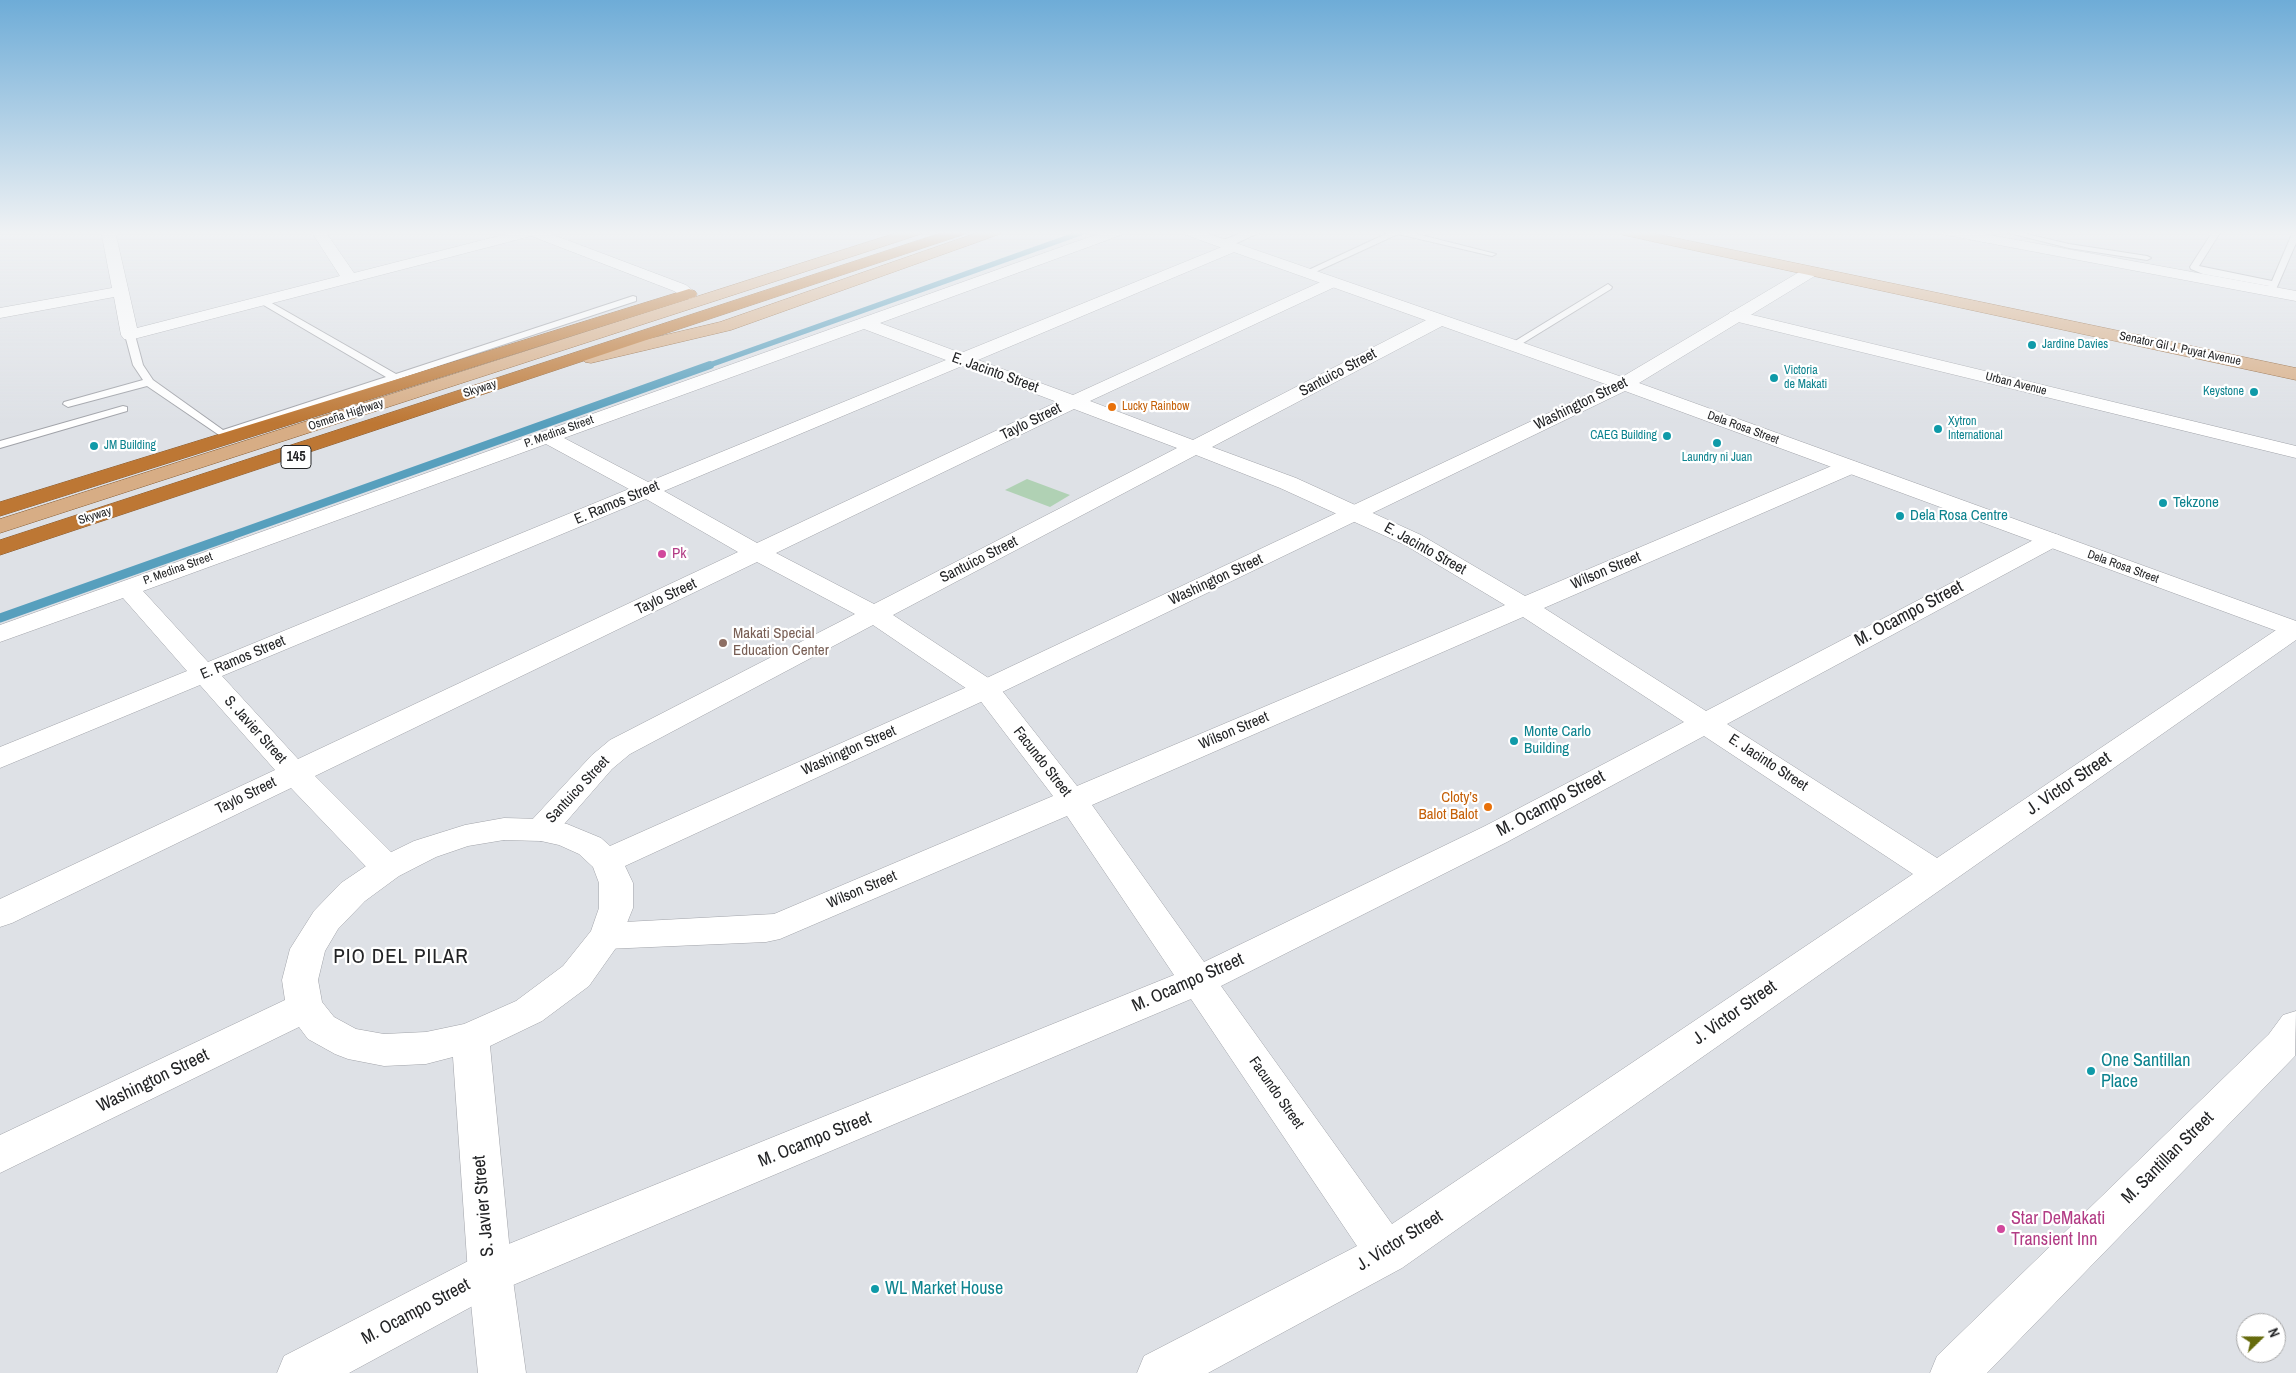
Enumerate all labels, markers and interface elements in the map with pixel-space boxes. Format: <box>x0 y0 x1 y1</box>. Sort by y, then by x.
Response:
street label: Senator Gil J. Puyat Avenue <box>2118 329 2242 369</box>
place label: Jardine Davies <box>2042 338 2108 352</box>
marker: Jardine Davies <box>2026 339 2038 351</box>
street label: Santuico Street <box>1296 345 1380 401</box>
street label: E. Jacinto Street <box>949 349 1041 397</box>
place label: Victoria de Makati <box>1784 364 1827 392</box>
street label: Urban Avenue <box>1984 369 2048 399</box>
marker: Victoria de Makati <box>1768 372 1780 384</box>
street label: Washington Street <box>1531 374 1631 434</box>
street label: Skyway <box>462 377 498 401</box>
place label: Keystone <box>2203 385 2244 399</box>
marker: Keystone <box>2248 386 2260 398</box>
street label: Osmeña Highway <box>307 396 385 434</box>
street label: Taylo Street <box>998 400 1064 444</box>
place label: Lucky Rainbow <box>1122 400 1189 414</box>
marker: Lucky Rainbow <box>1106 401 1118 413</box>
street label: Dela Rosa Street <box>1705 408 1781 448</box>
street label: P. Medina Street <box>522 413 596 451</box>
place label: Xytron International <box>1948 415 2003 443</box>
marker: Xytron International <box>1932 423 1944 435</box>
place label: CAEG Building <box>1590 429 1657 443</box>
marker: CAEG Building <box>1661 430 1673 442</box>
marker: Laundry ni Juan <box>1711 437 1723 449</box>
place label: JM Building <box>104 439 156 453</box>
marker: JM Building <box>88 440 100 452</box>
road number: 145 <box>281 446 311 468</box>
place label: Laundry ni Juan <box>1682 451 1752 465</box>
street label: E. Ramos Street <box>572 477 662 529</box>
place label: Tekzone <box>2173 494 2219 512</box>
marker: Tekzone <box>2157 497 2169 509</box>
street label: Skyway <box>77 504 113 528</box>
place label: Dela Rosa Centre <box>1910 507 2008 525</box>
marker: Dela Rosa Centre <box>1894 510 1906 522</box>
street label: E. Jacinto Street <box>1381 519 1469 579</box>
street label: Santuico Street <box>937 533 1021 587</box>
place label: Pk <box>672 545 686 563</box>
street label: Dela Rosa Street <box>2085 547 2161 587</box>
marker: Pk <box>656 548 668 560</box>
street label: Wilson Street <box>1569 548 1643 594</box>
street label: P. Medina Street <box>141 550 215 588</box>
street label: Washington Street <box>1166 550 1266 610</box>
street label: Taylo Street <box>633 575 699 619</box>
street label: M. Ocampo Street <box>1851 576 1967 652</box>
place label: Makati Special Education Center <box>733 625 829 660</box>
street label: E. Ramos Street <box>198 632 288 684</box>
marker: Makati Special Education Center <box>717 637 729 649</box>
street label: S. Javier Street <box>220 692 290 768</box>
street label: Wilson Street <box>1197 708 1271 754</box>
street label: Washington Street <box>799 722 899 780</box>
place label: Monte Carlo Building <box>1524 723 1591 758</box>
street label: Facundo Street <box>1009 724 1075 800</box>
street label: E. Jacinto Street <box>1725 731 1811 795</box>
marker: Monte Carlo Building <box>1508 735 1520 747</box>
street label: J. Victor Street <box>2023 748 2115 820</box>
street label: Santuico Street <box>543 753 613 827</box>
street label: M. Ocampo Street <box>1493 766 1609 842</box>
street label: Taylo Street <box>213 774 279 818</box>
place label: Cloty’s Balot Balot <box>1419 789 1478 824</box>
marker: Cloty’s Balot Balot <box>1482 801 1494 813</box>
street label: Wilson Street <box>825 867 899 913</box>
district label: PIO DEL PILAR <box>332 944 470 970</box>
street label: M. Ocampo Street <box>1129 949 1247 1017</box>
street label: J. Victor Street <box>1689 976 1781 1050</box>
street label: Washington Street <box>94 1045 212 1117</box>
place label: One Santillan Place <box>2101 1050 2190 1092</box>
street label: Facundo Street <box>1245 1054 1307 1132</box>
marker: One Santillan Place <box>2085 1065 2097 1077</box>
street label: M. Santillan Street <box>2117 1107 2219 1209</box>
street label: M. Ocampo Street <box>755 1108 875 1172</box>
street label: S. Javier Street <box>469 1154 499 1258</box>
street label: J. Victor Street <box>1353 1206 1447 1276</box>
place label: Star DeMakati Transient Inn <box>2011 1208 2105 1250</box>
marker: Star DeMakati Transient Inn <box>1995 1223 2007 1235</box>
street label: M. Ocampo Street <box>358 1274 474 1350</box>
place label: WL Market House <box>885 1278 1003 1300</box>
marker: WL Market House <box>869 1283 881 1295</box>
north arrow <box>2236 1313 2286 1363</box>
text: N <box>2264 1326 2284 1340</box>

